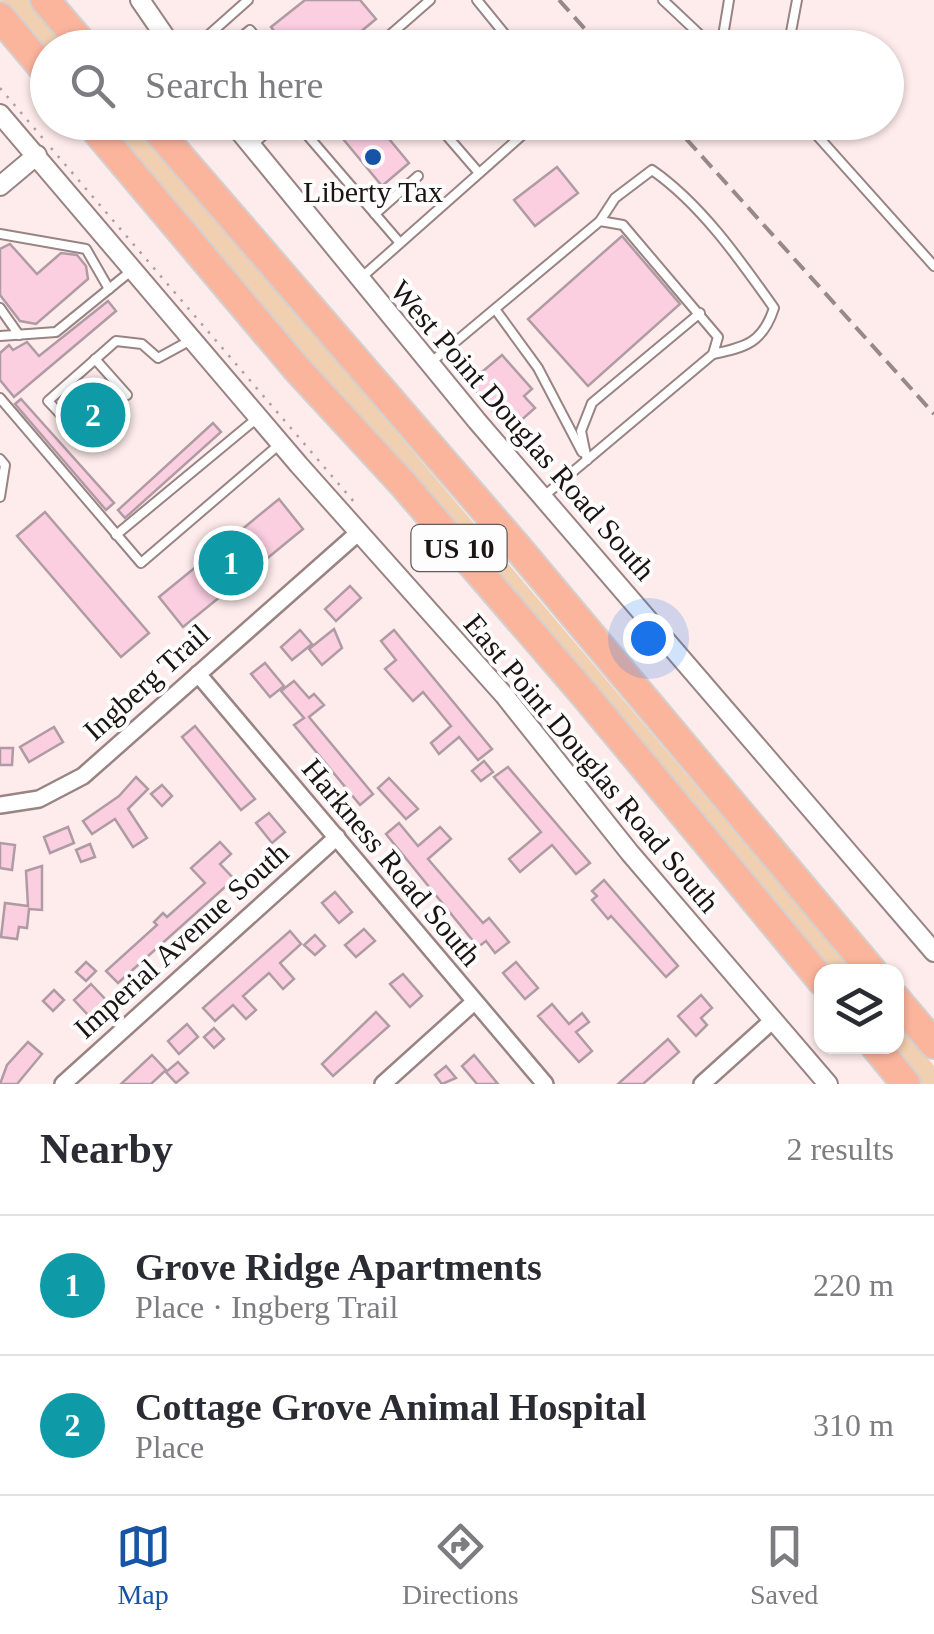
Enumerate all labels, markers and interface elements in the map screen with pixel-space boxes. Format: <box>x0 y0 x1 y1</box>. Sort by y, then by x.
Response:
search box <box>30 30 904 140</box>
icon: search <box>65 58 120 113</box>
text: Search here <box>145 64 323 106</box>
marker: Liberty Tax <box>362 146 384 168</box>
place label: Liberty Tax <box>303 175 443 208</box>
street label: West Point Douglas Road South <box>384 274 662 586</box>
pin: 2 <box>61 378 126 452</box>
road number: US 10 <box>412 525 506 571</box>
pin: 1 <box>198 526 264 600</box>
street label: East Point Douglas Road South <box>458 607 726 919</box>
your location <box>623 613 674 664</box>
street label: Ingberg Trail <box>77 617 215 747</box>
street label: Harkness Road South <box>296 752 488 972</box>
street label: Imperial Avenue South <box>67 835 295 1045</box>
map controls <box>814 964 904 1054</box>
button: layers <box>814 964 904 1054</box>
text: Nearby <box>40 1126 173 1172</box>
text: 2 results <box>786 1131 894 1167</box>
text: Grove Ridge Apartments <box>135 1246 542 1288</box>
text: 1 <box>65 1267 81 1303</box>
text: 220 m <box>813 1267 894 1303</box>
text: Place · Ingberg Trail <box>135 1289 398 1325</box>
text: Cottage Grove Animal Hospital <box>135 1386 646 1428</box>
text: 2 <box>65 1407 81 1443</box>
text: 310 m <box>813 1407 894 1443</box>
text: Place <box>135 1429 204 1465</box>
tab: Map <box>116 1519 171 1611</box>
tab: Directions <box>402 1519 519 1611</box>
tab: Saved <box>750 1519 818 1611</box>

